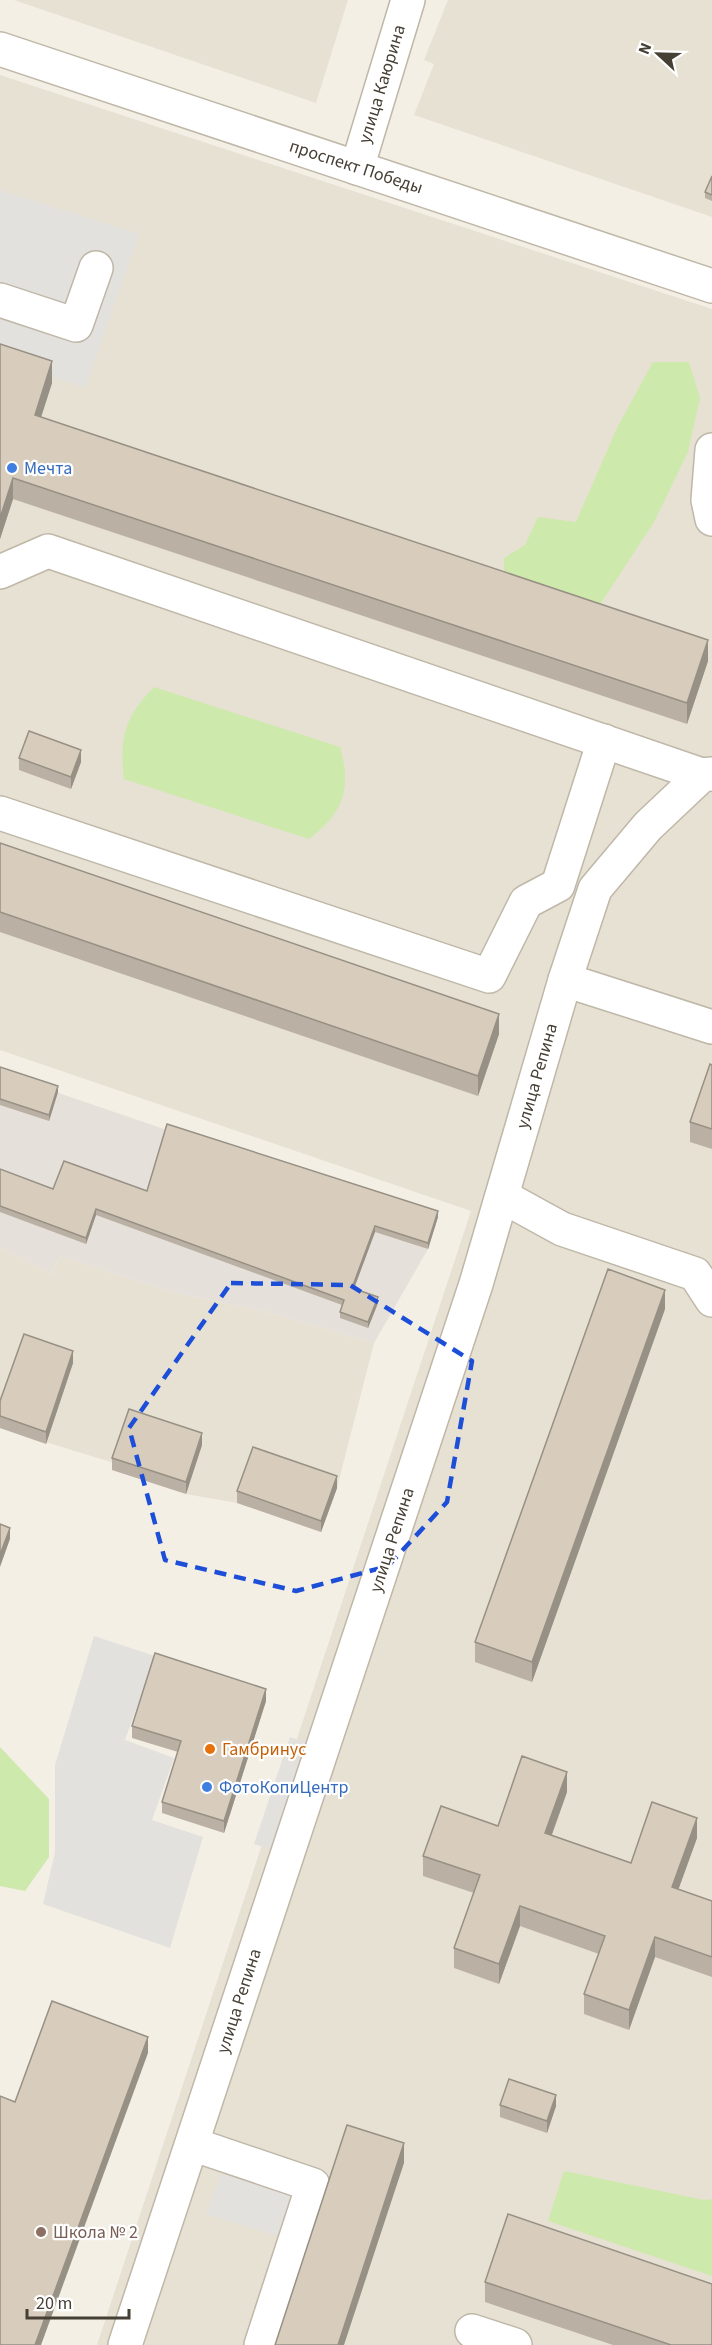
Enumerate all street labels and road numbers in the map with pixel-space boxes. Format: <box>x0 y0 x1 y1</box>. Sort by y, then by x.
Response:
street label: улица Каюрина <box>352 22 412 146</box>
street label: проспект Победы <box>286 134 426 200</box>
street label: улица Репина <box>510 1020 564 1132</box>
street label: улица Репина <box>363 1484 421 1596</box>
street label: улица Репина <box>210 1945 268 2057</box>

